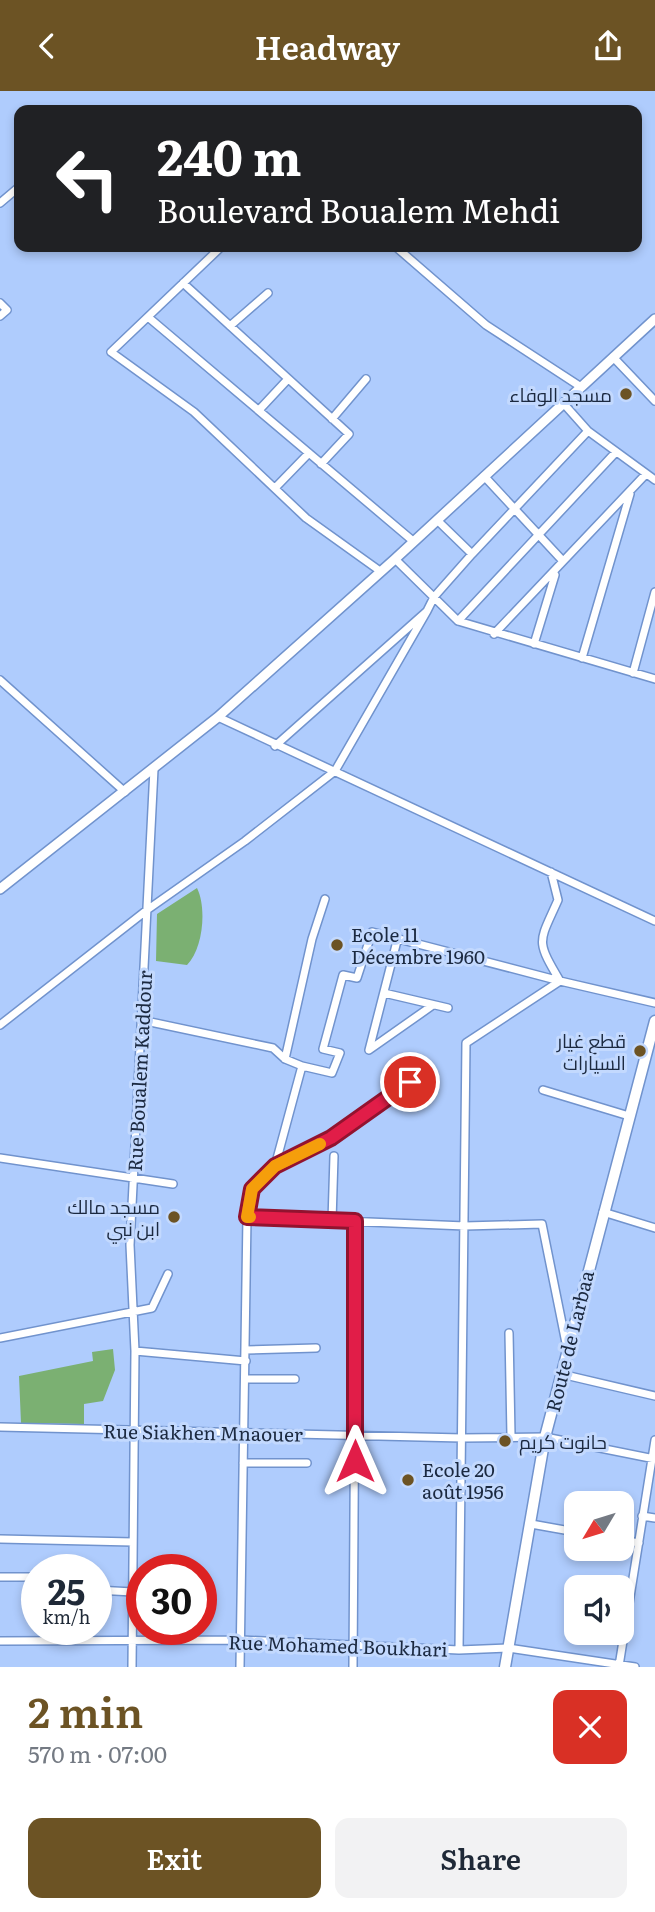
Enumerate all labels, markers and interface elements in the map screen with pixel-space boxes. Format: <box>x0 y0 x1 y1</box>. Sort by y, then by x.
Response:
text: Headway <box>255 22 400 70</box>
icon: back <box>28 27 66 65</box>
icon: share <box>589 27 627 65</box>
text: 240 m <box>157 118 302 191</box>
icon: left <box>42 133 133 224</box>
text: Boulevard Boualem Mehdi <box>157 185 560 233</box>
place label: مسجد الوفاء <box>509 380 612 408</box>
marker: مسجد الوفاء <box>618 386 634 402</box>
place label: Ecole 11 Décembre 1960 <box>351 920 485 970</box>
marker: Ecole 11 Décembre 1960 <box>329 937 345 953</box>
street label: Rue Boualem Kaddour <box>120 970 158 1172</box>
place label: قطع غيار السيارات <box>556 1026 626 1076</box>
marker: قطع غيار السيارات <box>632 1043 648 1059</box>
pin <box>380 1052 440 1112</box>
icon: arrive <box>391 1063 429 1101</box>
place label: مسجد مالك ابن نبي <box>67 1192 160 1244</box>
marker: مسجد مالك ابن نبي <box>166 1209 182 1225</box>
street label: Route de Larbaa <box>538 1267 600 1415</box>
street label: Rue Siakhen Mnaouer <box>103 1416 303 1448</box>
position arrow <box>318 1424 392 1498</box>
place label: حانوت كريم <box>519 1427 607 1456</box>
marker: حانوت كريم <box>497 1433 513 1449</box>
place label: Ecole 20 août 1956 <box>422 1455 504 1505</box>
marker: Ecole 20 août 1956 <box>400 1472 416 1488</box>
north arrow <box>564 1491 634 1561</box>
map controls <box>564 1491 634 1645</box>
speed limit sign: 30 <box>126 1554 217 1645</box>
text: 25 <box>48 1564 85 1616</box>
button: sound <box>564 1575 634 1645</box>
text: km/h <box>43 1603 90 1630</box>
street label: Rue Mohamed Boukhari <box>228 1627 448 1663</box>
text: 2 min <box>28 1679 143 1741</box>
button: close <box>553 1690 627 1764</box>
text: 570 m · 07:00 <box>28 1736 167 1770</box>
button: Exit <box>28 1818 321 1898</box>
button: Share <box>335 1818 627 1898</box>

